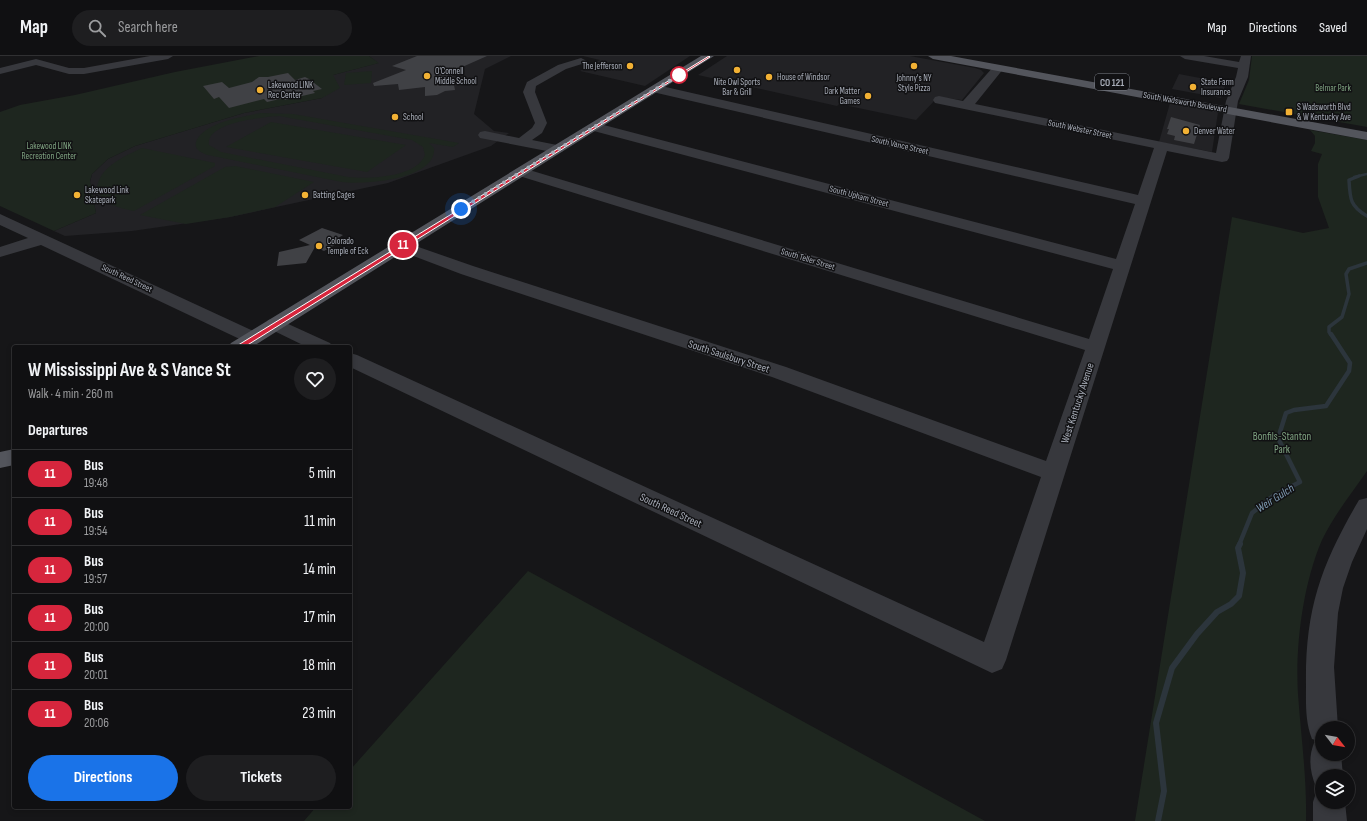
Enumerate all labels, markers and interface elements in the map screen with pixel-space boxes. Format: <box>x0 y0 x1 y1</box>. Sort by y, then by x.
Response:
search box <box>72 10 352 46</box>
text: Map <box>20 16 48 39</box>
icon: search <box>86 17 108 39</box>
text: Search here <box>118 18 178 37</box>
text: Map <box>1207 19 1227 36</box>
text: Directions <box>1249 19 1297 36</box>
text: Saved <box>1319 19 1347 36</box>
place label: The Jefferson <box>582 61 622 72</box>
marker: The Jefferson <box>625 61 635 71</box>
marker: Johnny's NY Style Pizza <box>909 61 919 71</box>
marker: Nite Owl Sports Bar & Grill <box>732 65 742 75</box>
place label: O'Connell Middle School <box>435 66 477 87</box>
unlabelled marker <box>670 66 688 84</box>
marker: O'Connell Middle School <box>422 71 432 81</box>
marker: House of Windsor <box>764 72 774 82</box>
place label: House of Windsor <box>777 72 830 83</box>
place label: Johnny's NY Style Pizza <box>895 73 932 94</box>
road number: CO 121 <box>1095 74 1129 90</box>
place label: Nite Owl Sports Bar & Grill <box>714 77 760 98</box>
place label: State Farm Insurance <box>1201 77 1234 98</box>
place label: Lakewood LINK Rec Center <box>268 80 314 101</box>
marker: State Farm Insurance <box>1188 82 1198 92</box>
park label: Belmar Park <box>1315 83 1351 94</box>
marker: Lakewood LINK Rec Center <box>255 85 265 95</box>
place label: Dark Matter Games <box>824 86 860 107</box>
street label: South Wadsworth Boulevard <box>1142 90 1228 115</box>
marker: Dark Matter Games <box>863 91 873 101</box>
place label: S Wadsworth Blvd & W Kentucky Ave <box>1297 102 1351 123</box>
marker: S Wadsworth Blvd & W Kentucky Ave <box>1284 107 1294 117</box>
marker: School <box>390 112 400 122</box>
place label: School <box>403 112 424 123</box>
street label: South Webster Street <box>1047 117 1113 142</box>
marker: Denver Water <box>1181 126 1191 136</box>
place label: Denver Water <box>1194 126 1235 137</box>
street label: South Vance Street <box>870 134 930 157</box>
park label: Lakewood LINK Recreation Center <box>22 141 77 162</box>
street label: South Upham Street <box>828 183 890 210</box>
place label: Lakewood Link Skatepark <box>85 185 129 206</box>
marker: Lakewood Link Skatepark <box>72 190 82 200</box>
marker: Batting Cages <box>300 190 310 200</box>
place label: Batting Cages <box>313 190 355 201</box>
your location <box>451 199 471 219</box>
line badge: 11 <box>385 232 421 258</box>
place label: Colorado Temple of Eck <box>327 236 369 257</box>
text: 11 <box>398 236 408 253</box>
marker: Colorado Temple of Eck <box>314 241 324 251</box>
street label: South Teller Street <box>779 246 836 273</box>
street label: South Reed Street <box>100 262 154 295</box>
street label: South Saulsbury Street <box>686 337 772 376</box>
button: heart <box>294 358 336 400</box>
text: W Mississippi Ave & S Vance St <box>28 359 231 382</box>
street label: West Kentucky Avenue <box>1058 361 1097 445</box>
text: Walk · 4 min · 260 m <box>28 386 113 402</box>
text: Departures <box>28 421 88 440</box>
park label: Bonfils-Stanton Park <box>1253 430 1312 456</box>
text: Bus <box>84 456 103 475</box>
text: 5 min <box>309 464 336 483</box>
text: 11 <box>45 465 55 482</box>
text: 19:48 <box>84 475 108 491</box>
water label: Weir Gulch <box>1253 481 1297 516</box>
street label: South Reed Street <box>638 490 704 531</box>
text: Bus <box>84 504 103 523</box>
text: 11 min <box>304 512 336 531</box>
text: 11 <box>45 513 55 530</box>
text: 19:54 <box>84 523 107 539</box>
text: Bus <box>84 552 103 571</box>
text: 14 min <box>303 560 336 579</box>
text: 11 <box>45 561 55 578</box>
text: 19:57 <box>84 571 107 587</box>
text: Bus <box>84 600 103 619</box>
text: 17 min <box>304 608 336 627</box>
text: 11 <box>45 609 55 626</box>
text: 20:00 <box>84 619 109 635</box>
text: Bus <box>84 648 103 667</box>
text: 18 min <box>303 656 336 675</box>
text: 11 <box>45 657 55 674</box>
text: 20:01 <box>84 667 108 683</box>
text: Bus <box>84 696 103 715</box>
text: 23 min <box>302 704 336 723</box>
text: 11 <box>45 705 55 722</box>
text: 20:06 <box>84 715 109 731</box>
north arrow <box>1315 721 1355 761</box>
map controls <box>1315 721 1355 809</box>
button: Directions <box>28 755 178 801</box>
button: Tickets <box>186 755 336 801</box>
button: layers <box>1315 769 1355 809</box>

